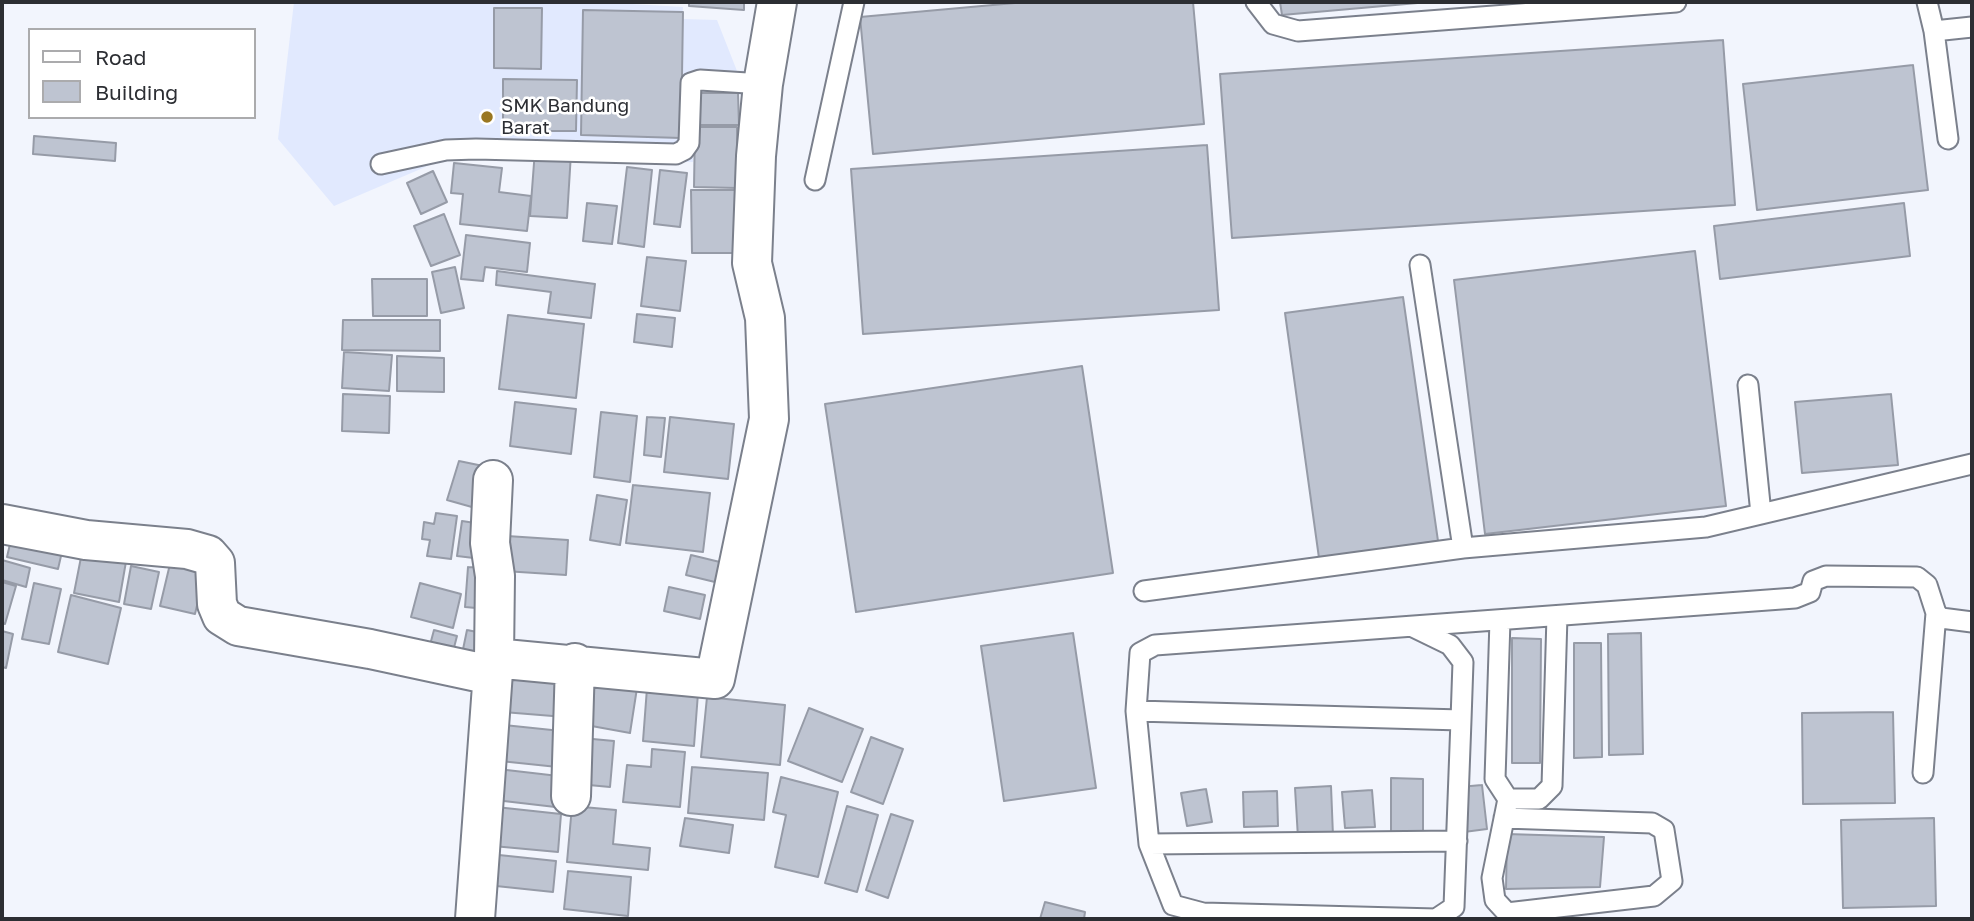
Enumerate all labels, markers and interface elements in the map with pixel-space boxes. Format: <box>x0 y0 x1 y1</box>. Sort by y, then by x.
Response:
legend <box>28 28 256 119</box>
text: Road <box>95 44 146 70</box>
text: Building <box>95 79 178 105</box>
place label: SMK Bandung Barat <box>501 95 629 139</box>
marker: SMK Bandung Barat <box>479 109 495 125</box>

